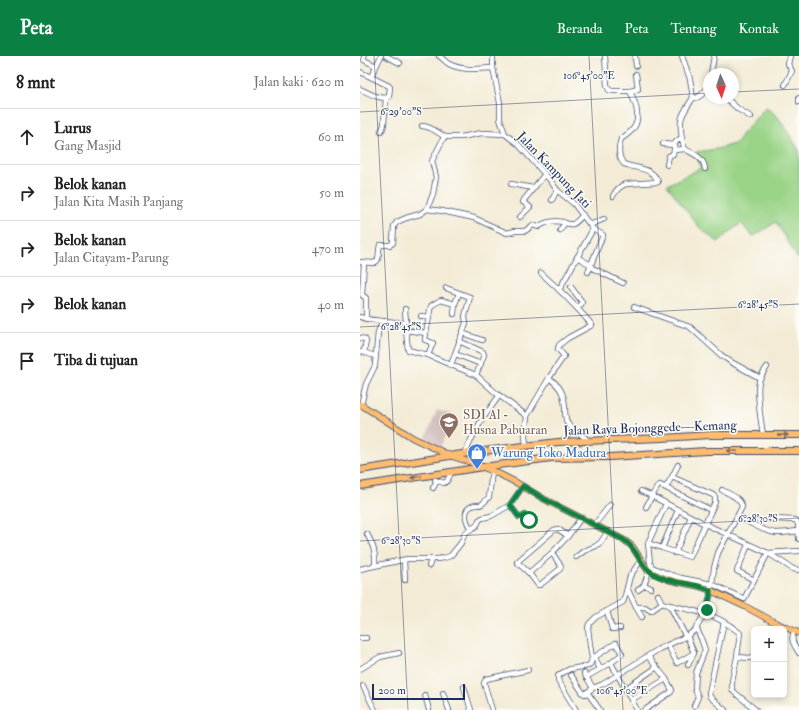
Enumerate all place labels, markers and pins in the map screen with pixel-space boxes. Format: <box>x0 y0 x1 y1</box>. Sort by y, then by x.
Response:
place label: SDI Al - Husna Pabuaran <box>463 407 548 438</box>
school or university icon: SDI Al - Husna Pabuaran <box>438 411 460 439</box>
shop icon: Warung Toko Madura <box>466 442 488 470</box>
place label: Warung Toko Madura <box>490 445 607 461</box>

